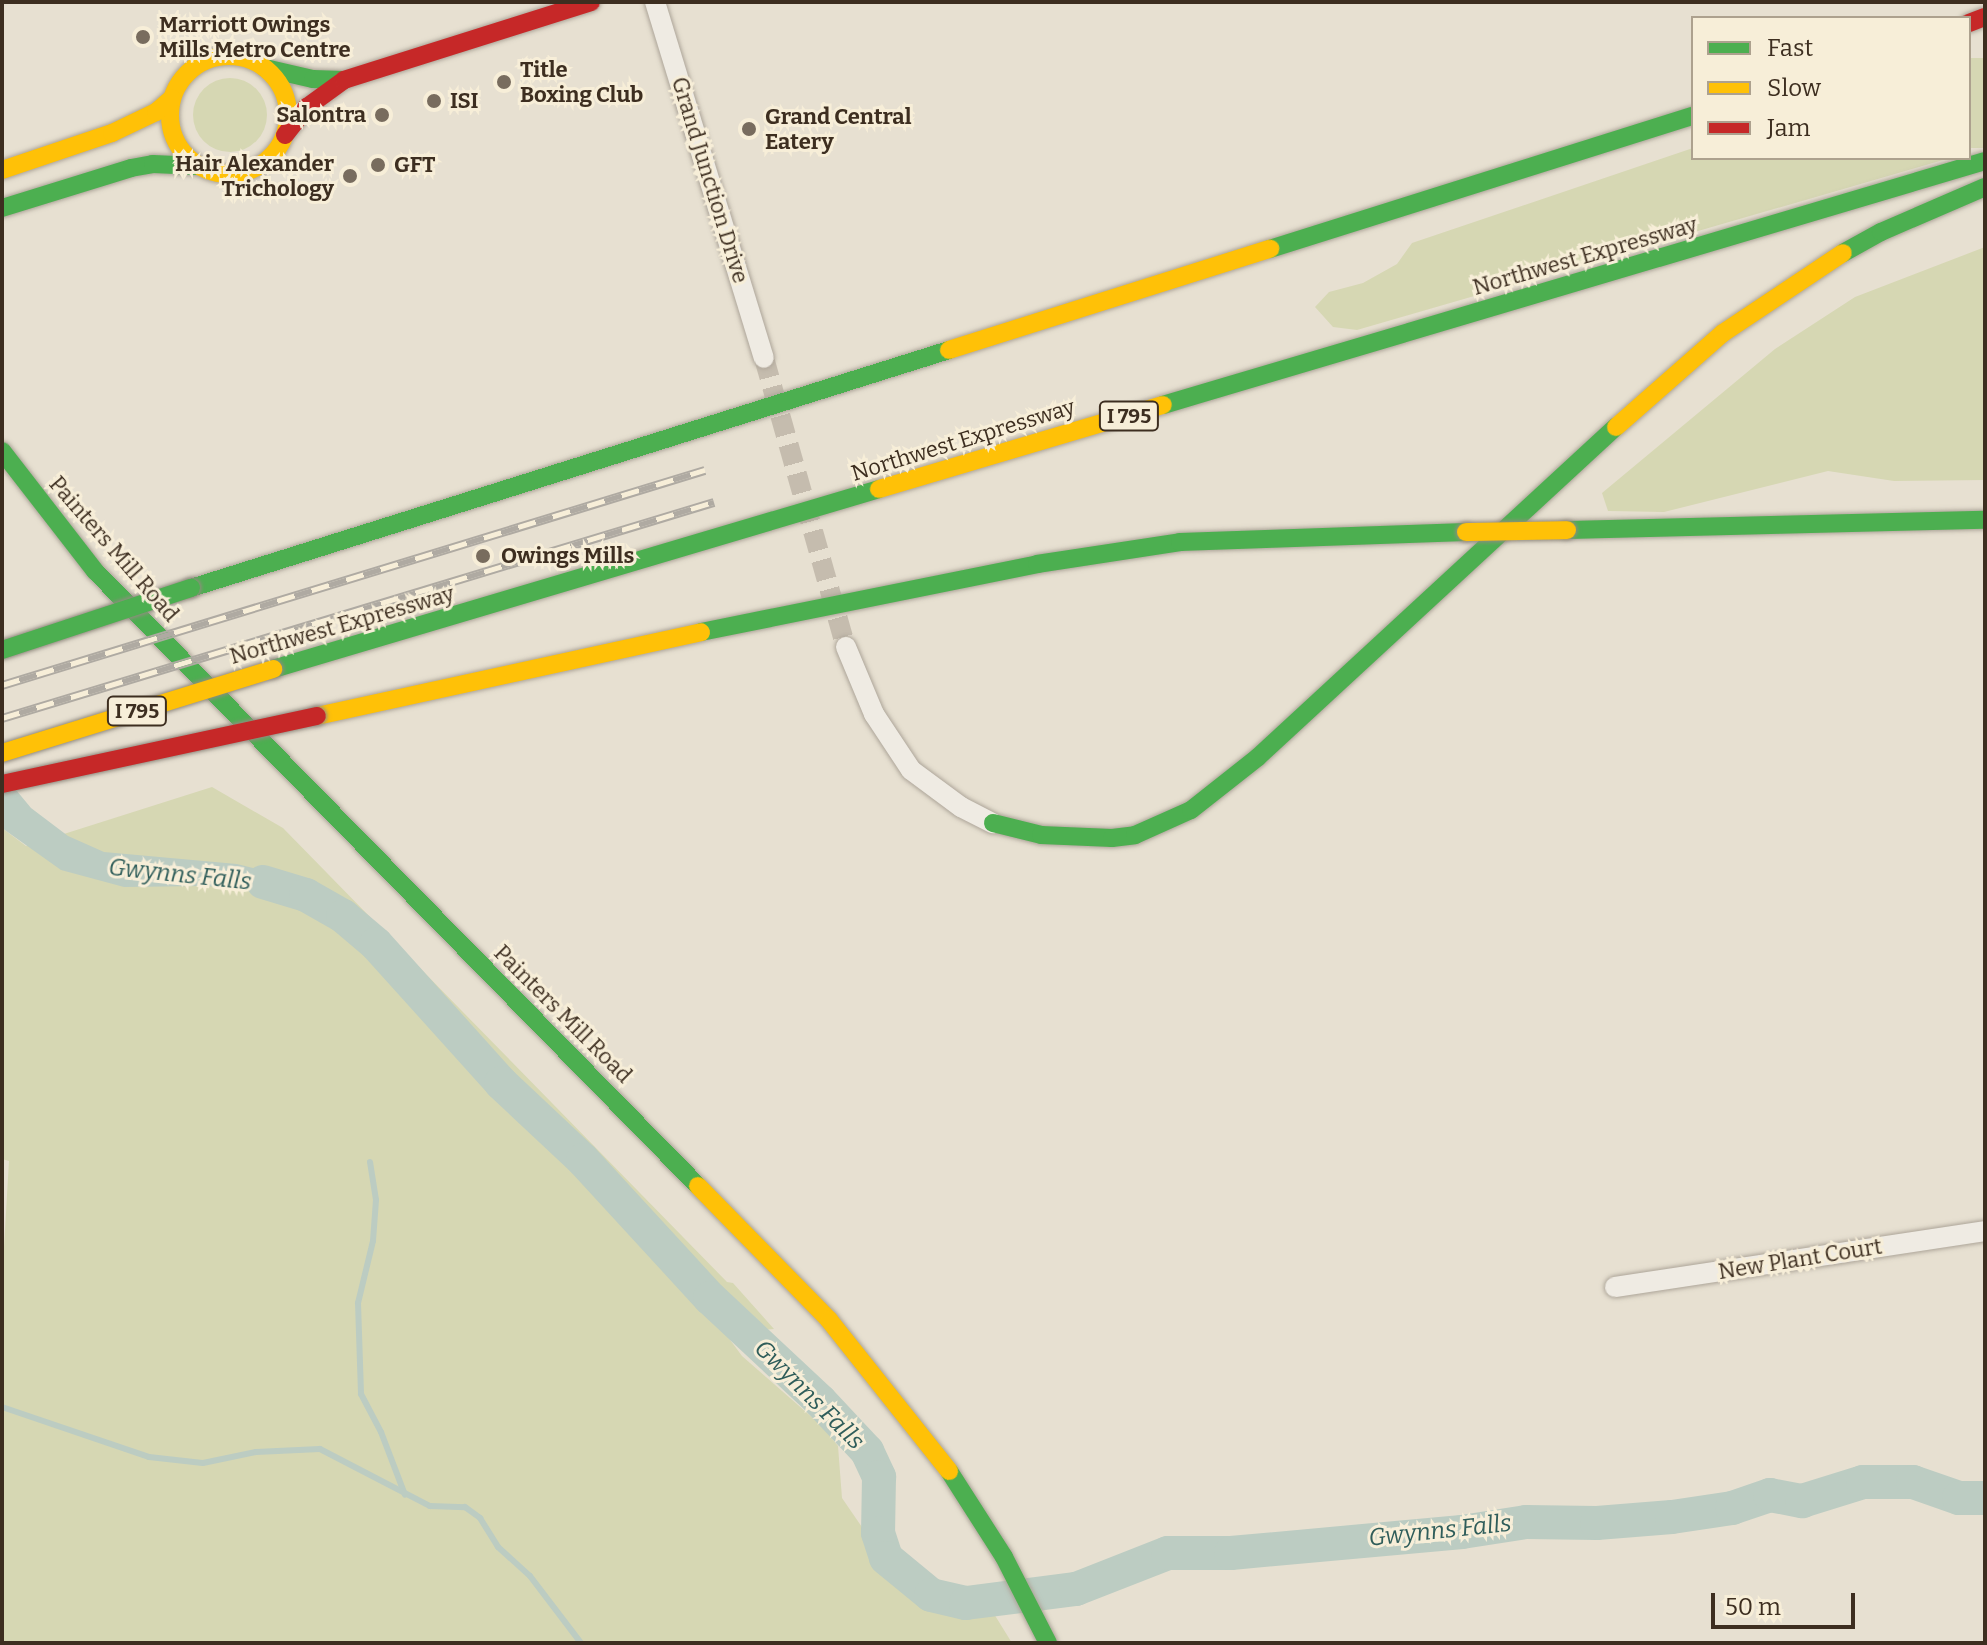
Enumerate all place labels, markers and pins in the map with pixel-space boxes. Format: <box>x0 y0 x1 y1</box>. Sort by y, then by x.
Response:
place label: Marriott Owings Mills Metro Centre <box>159 11 350 62</box>
marker: Marriott Owings Mills Metro Centre <box>134 28 152 46</box>
place label: Title Boxing Club <box>520 56 643 108</box>
marker: Title Boxing Club <box>495 73 513 91</box>
place label: ISI <box>450 88 479 114</box>
marker: ISI <box>425 92 443 110</box>
place label: Salontra <box>276 102 366 128</box>
place label: Grand Central Eatery <box>765 103 911 154</box>
marker: Salontra <box>373 106 391 124</box>
marker: Grand Central Eatery <box>740 120 758 138</box>
place label: Hair Alexander Trichology <box>175 150 334 202</box>
place label: GFT <box>394 152 436 178</box>
marker: GFT <box>369 156 387 174</box>
marker: Hair Alexander Trichology <box>341 167 359 185</box>
place label: Owings Mills <box>501 543 634 569</box>
marker: Owings Mills <box>472 545 494 567</box>

